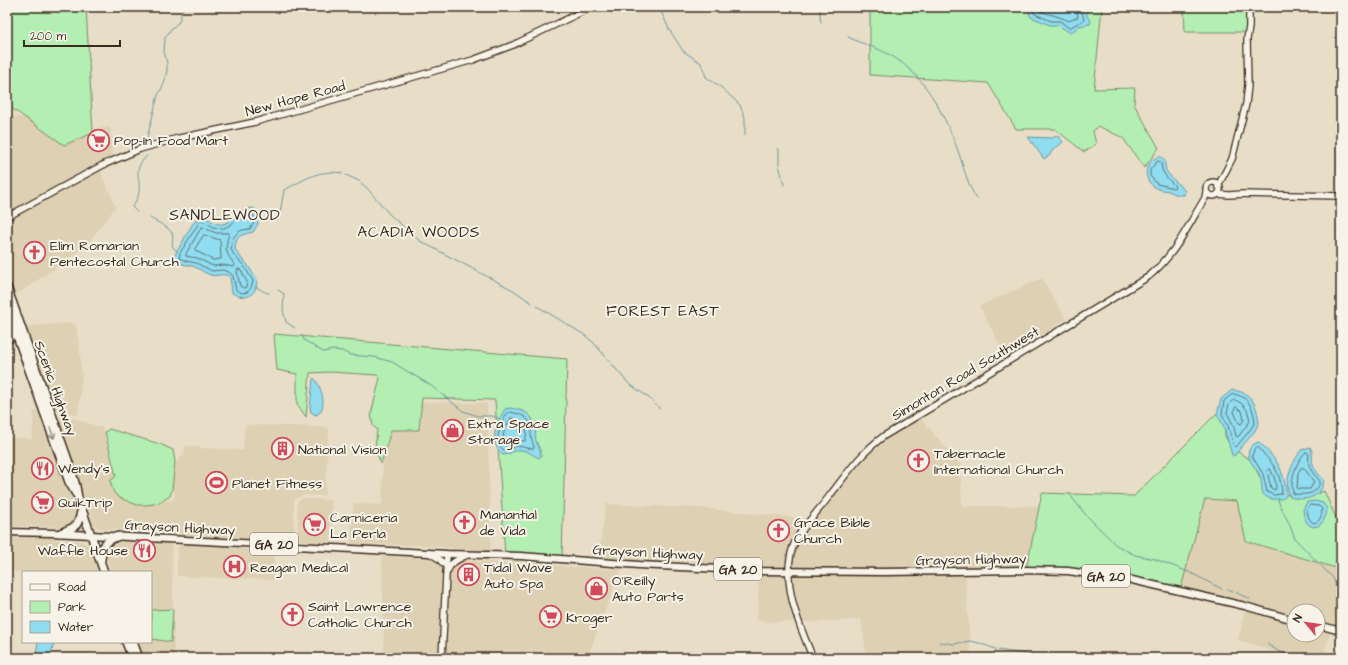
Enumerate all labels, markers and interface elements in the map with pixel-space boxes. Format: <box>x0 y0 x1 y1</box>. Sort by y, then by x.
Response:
scale bar <box>24 22 120 48</box>
text: 200 m <box>30 28 67 45</box>
street label: New Hope Road <box>243 76 347 122</box>
supermarket icon: Pop-In Food Mart <box>85 127 111 153</box>
place label: Pop-In Food Mart <box>114 131 228 151</box>
district label: SANDLEWOOD <box>169 205 281 226</box>
district label: ACADIA WOODS <box>357 222 481 243</box>
place label: Elim Romarian Pentecostal Church <box>50 236 179 272</box>
church icon: Elim Romarian Pentecostal Church <box>22 240 48 266</box>
district label: FOREST EAST <box>606 301 720 322</box>
street label: Simonton Road Southwest <box>888 322 1043 426</box>
street label: Scenic Highway <box>29 338 82 439</box>
place label: Extra Space Storage <box>468 414 550 450</box>
shop icon: Extra Space Storage <box>439 418 465 444</box>
one-way arrow <box>48 426 56 438</box>
building icon: National Vision <box>270 436 296 462</box>
place label: National Vision <box>298 440 386 460</box>
place label: Tabernacle International Church <box>934 444 1063 480</box>
church icon: Tabernacle International Church <box>906 448 932 474</box>
restaurant icon: Wendy's <box>30 455 56 481</box>
place label: Wendy's <box>58 459 110 479</box>
sports icon: Planet Fitness <box>203 470 229 496</box>
place label: Planet Fitness <box>232 474 322 494</box>
supermarket icon: QuikTrip <box>29 489 55 515</box>
place label: QuikTrip <box>58 493 112 513</box>
place label: Manantial de Vida <box>480 505 537 541</box>
place label: Carniceria La Perla <box>330 508 397 544</box>
church icon: Manantial de Vida <box>451 509 477 535</box>
supermarket icon: Carniceria La Perla <box>301 512 327 538</box>
place label: Grace Bible Church <box>794 513 871 549</box>
street label: Grayson Highway <box>124 515 236 541</box>
church icon: Grace Bible Church <box>766 517 792 543</box>
road number: GA 20 <box>250 533 298 555</box>
restaurant icon: Waffle House <box>131 537 157 563</box>
street label: Grayson Highway <box>592 540 704 566</box>
place label: Waffle House <box>38 541 128 561</box>
street label: Grayson Highway <box>916 549 1027 571</box>
hospital icon: Reagan Medical <box>222 554 248 580</box>
place label: Reagan Medical <box>250 558 348 578</box>
place label: Tidal Wave Auto Spa <box>484 558 552 594</box>
road number: GA 20 <box>714 558 762 580</box>
building icon: Tidal Wave Auto Spa <box>455 562 481 588</box>
road number: GA 20 <box>1082 565 1130 587</box>
legend <box>22 571 152 643</box>
place label: O'Reilly Auto Parts <box>612 571 684 607</box>
shop icon: O'Reilly Auto Parts <box>584 575 610 601</box>
text: Road <box>58 579 86 596</box>
place label: Saint Lawrence Catholic Church <box>308 597 412 633</box>
text: Park <box>58 599 86 616</box>
church icon: Saint Lawrence Catholic Church <box>279 601 305 627</box>
north arrow <box>1286 603 1326 643</box>
supermarket icon: Kroger <box>537 604 563 630</box>
place label: Kroger <box>566 608 613 628</box>
text: N <box>1289 612 1306 625</box>
text: Water <box>58 619 94 636</box>

